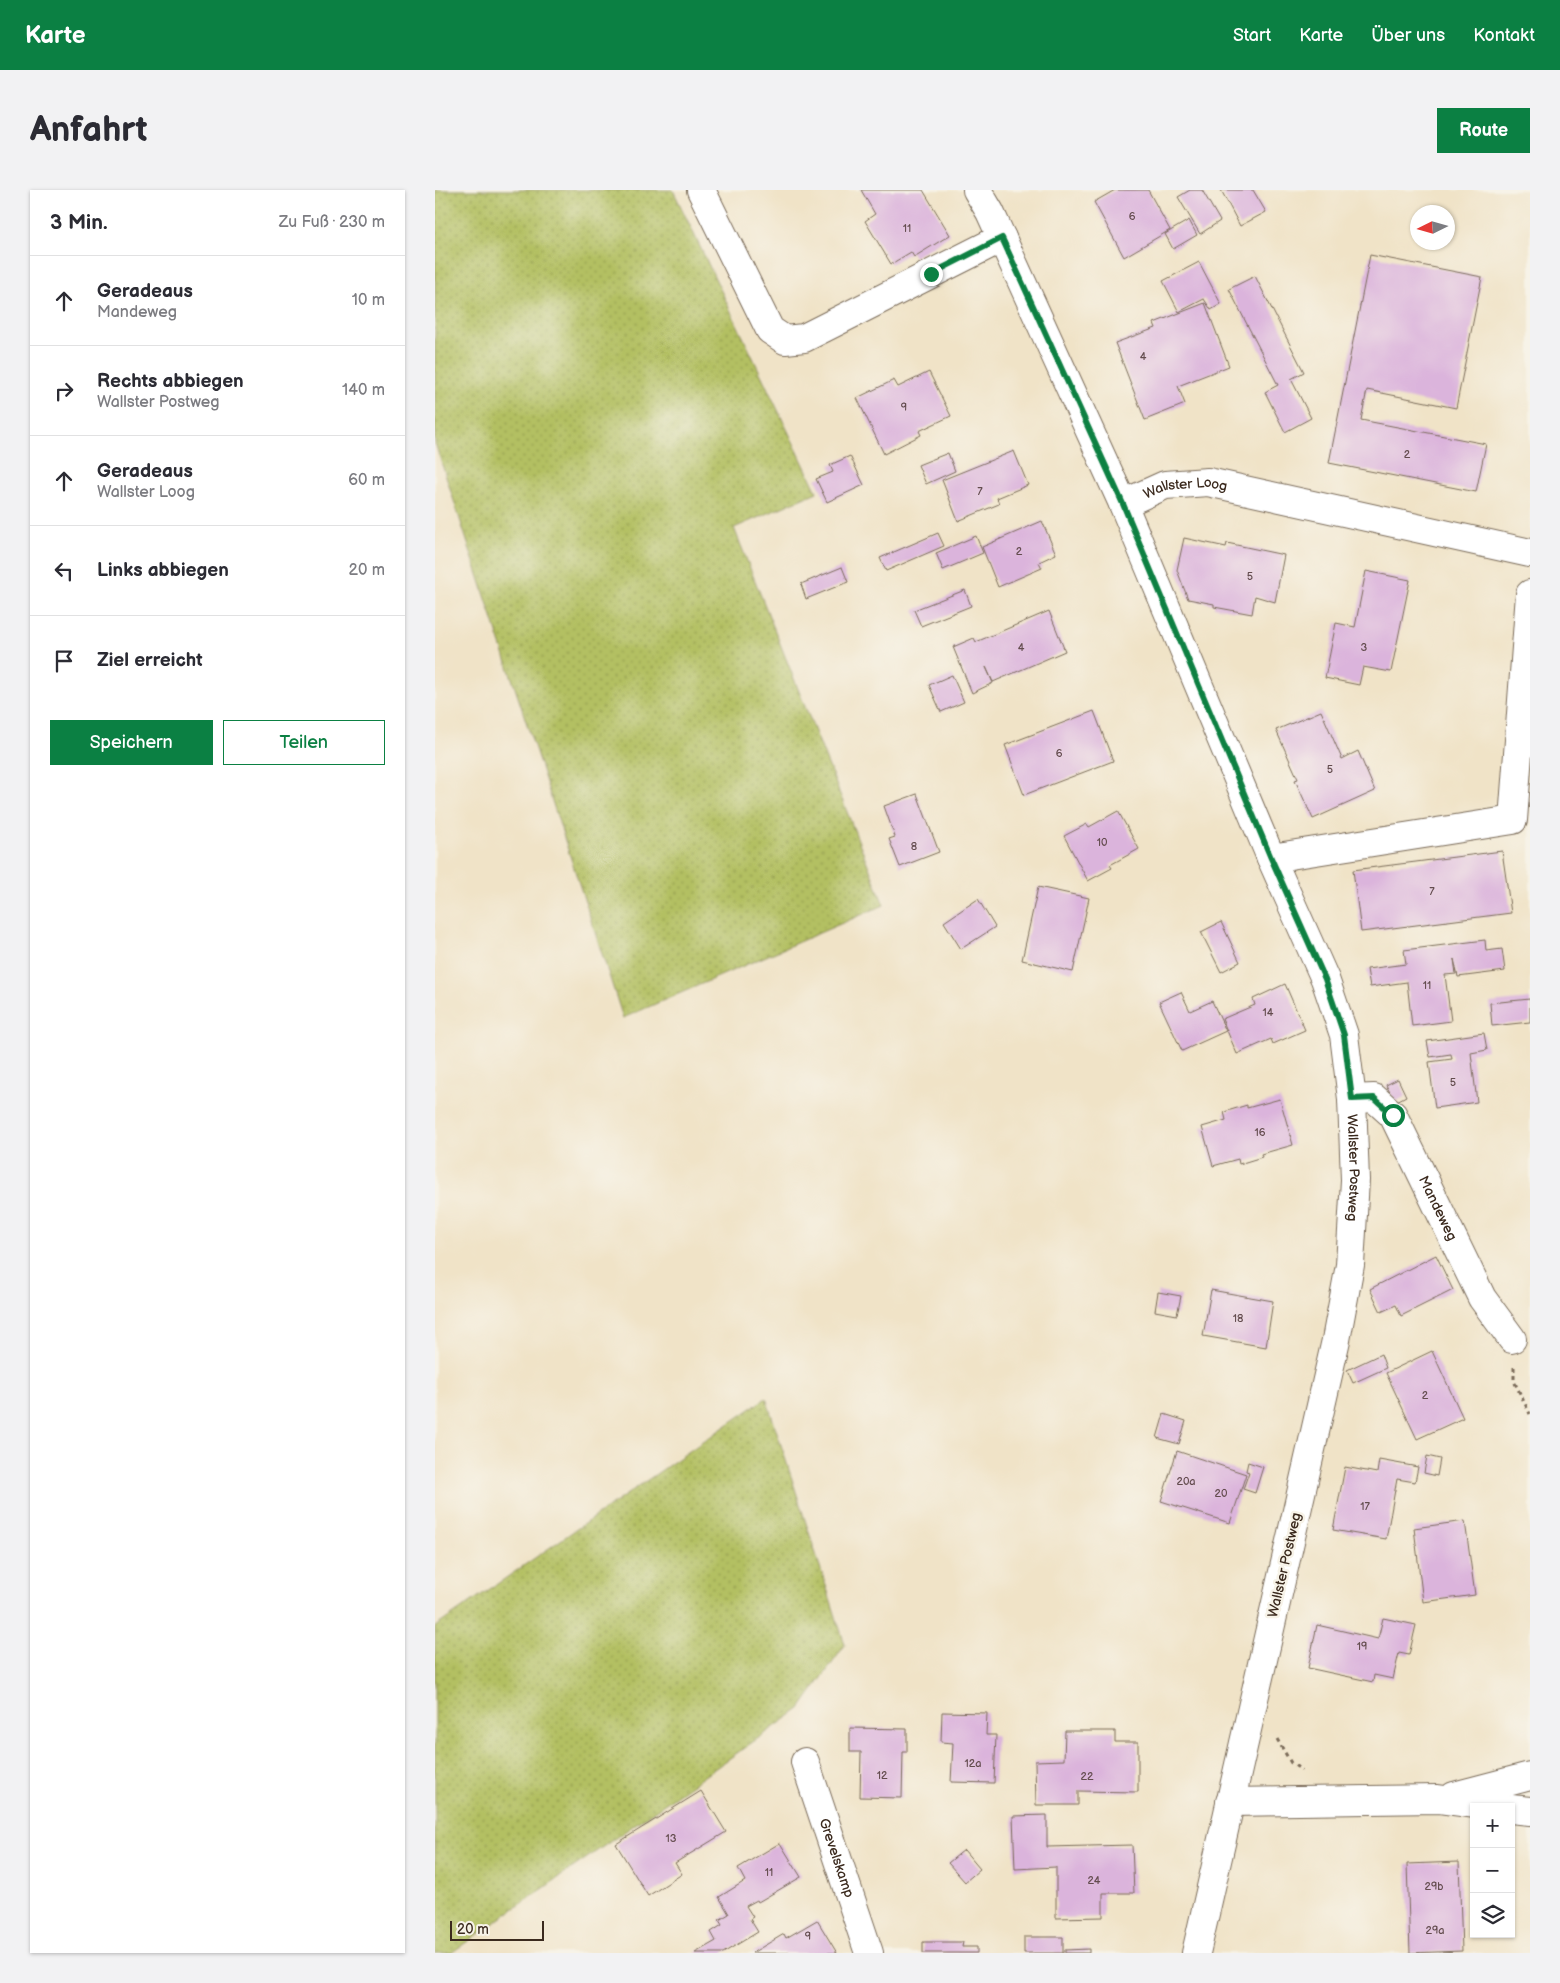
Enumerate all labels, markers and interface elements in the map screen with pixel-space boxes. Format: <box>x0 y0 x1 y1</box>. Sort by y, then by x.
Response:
text: Karte <box>25 21 86 50</box>
text: Start <box>1233 25 1271 46</box>
text: Karte <box>1299 25 1343 46</box>
text: Über uns <box>1371 25 1445 46</box>
text: Kontakt <box>1473 25 1535 46</box>
button: Route <box>1437 108 1530 153</box>
text: Anfahrt <box>30 109 148 152</box>
north arrow <box>1410 205 1455 250</box>
text: 3 Min. <box>50 210 108 235</box>
house number: 6 <box>1129 210 1136 223</box>
text: Zu Fuß · 230 m <box>279 213 385 232</box>
house number: 11 <box>903 222 911 235</box>
route end <box>920 263 943 286</box>
text: Geradeaus <box>97 280 193 303</box>
icon: ahead <box>50 287 78 315</box>
text: 10 m <box>352 291 385 310</box>
text: Mandeweg <box>97 303 177 322</box>
house number: 4 <box>1140 350 1147 363</box>
text: Rechts abbiegen <box>97 370 244 393</box>
icon: right <box>50 377 78 405</box>
text: 140 m <box>342 381 385 400</box>
text: Wallster Postweg <box>97 393 220 412</box>
house number: 9 <box>901 401 907 414</box>
house number: 2 <box>1404 448 1411 461</box>
text: Geradeaus <box>97 460 193 483</box>
icon: ahead <box>50 467 78 495</box>
text: 60 m <box>348 471 385 490</box>
street label: Wallster Loog <box>1141 474 1229 503</box>
text: Wallster Loog <box>97 483 195 502</box>
house number: 7 <box>977 485 983 498</box>
house number: 2 <box>1016 545 1023 558</box>
icon: left <box>50 557 78 585</box>
text: Links abbiegen <box>97 559 229 582</box>
text: 20 m <box>349 561 385 580</box>
house number: 5 <box>1247 570 1253 583</box>
house number: 4 <box>1018 641 1025 654</box>
house number: 3 <box>1361 641 1368 654</box>
icon: arrive <box>50 647 78 675</box>
text: Ziel erreicht <box>97 649 203 672</box>
button: Speichern <box>50 720 213 765</box>
button: Teilen <box>223 720 385 765</box>
house number: 6 <box>1056 747 1063 760</box>
house number: 5 <box>1327 763 1333 776</box>
house number: 10 <box>1097 836 1108 849</box>
house number: 8 <box>911 840 917 853</box>
house number: 7 <box>1429 885 1435 898</box>
house number: 11 <box>1423 979 1431 992</box>
house number: 14 <box>1263 1006 1274 1019</box>
house number: 5 <box>1450 1076 1456 1089</box>
route start <box>1382 1104 1405 1127</box>
street label: Wallster Postweg <box>1344 1114 1363 1222</box>
house number: 16 <box>1255 1126 1266 1139</box>
street label: Mandeweg <box>1415 1173 1461 1243</box>
house number: 18 <box>1233 1312 1243 1325</box>
house number: 2 <box>1422 1389 1429 1402</box>
house number: 20a <box>1176 1475 1196 1488</box>
house number: 20 <box>1215 1487 1228 1500</box>
house number: 17 <box>1360 1500 1370 1513</box>
street label: Wallster Postweg <box>1264 1511 1305 1619</box>
house number: 19 <box>1357 1640 1367 1653</box>
house number: 12a <box>965 1757 981 1770</box>
house number: 12 <box>877 1769 888 1782</box>
house number: 22 <box>1081 1770 1094 1783</box>
map controls <box>1470 1803 1515 1938</box>
button: + <box>1470 1803 1515 1848</box>
street label: Grevelskamp <box>815 1816 858 1900</box>
house number: 13 <box>665 1832 677 1845</box>
button: − <box>1470 1848 1515 1893</box>
house number: 11 <box>765 1866 773 1879</box>
house number: 24 <box>1087 1874 1101 1887</box>
house number: 29b <box>1424 1880 1444 1893</box>
button: layers <box>1470 1893 1515 1938</box>
scale bar <box>450 1918 544 1941</box>
text: 20 m <box>457 1921 489 1938</box>
house number: 29a <box>1425 1924 1445 1937</box>
house number: 9 <box>805 1930 811 1943</box>

